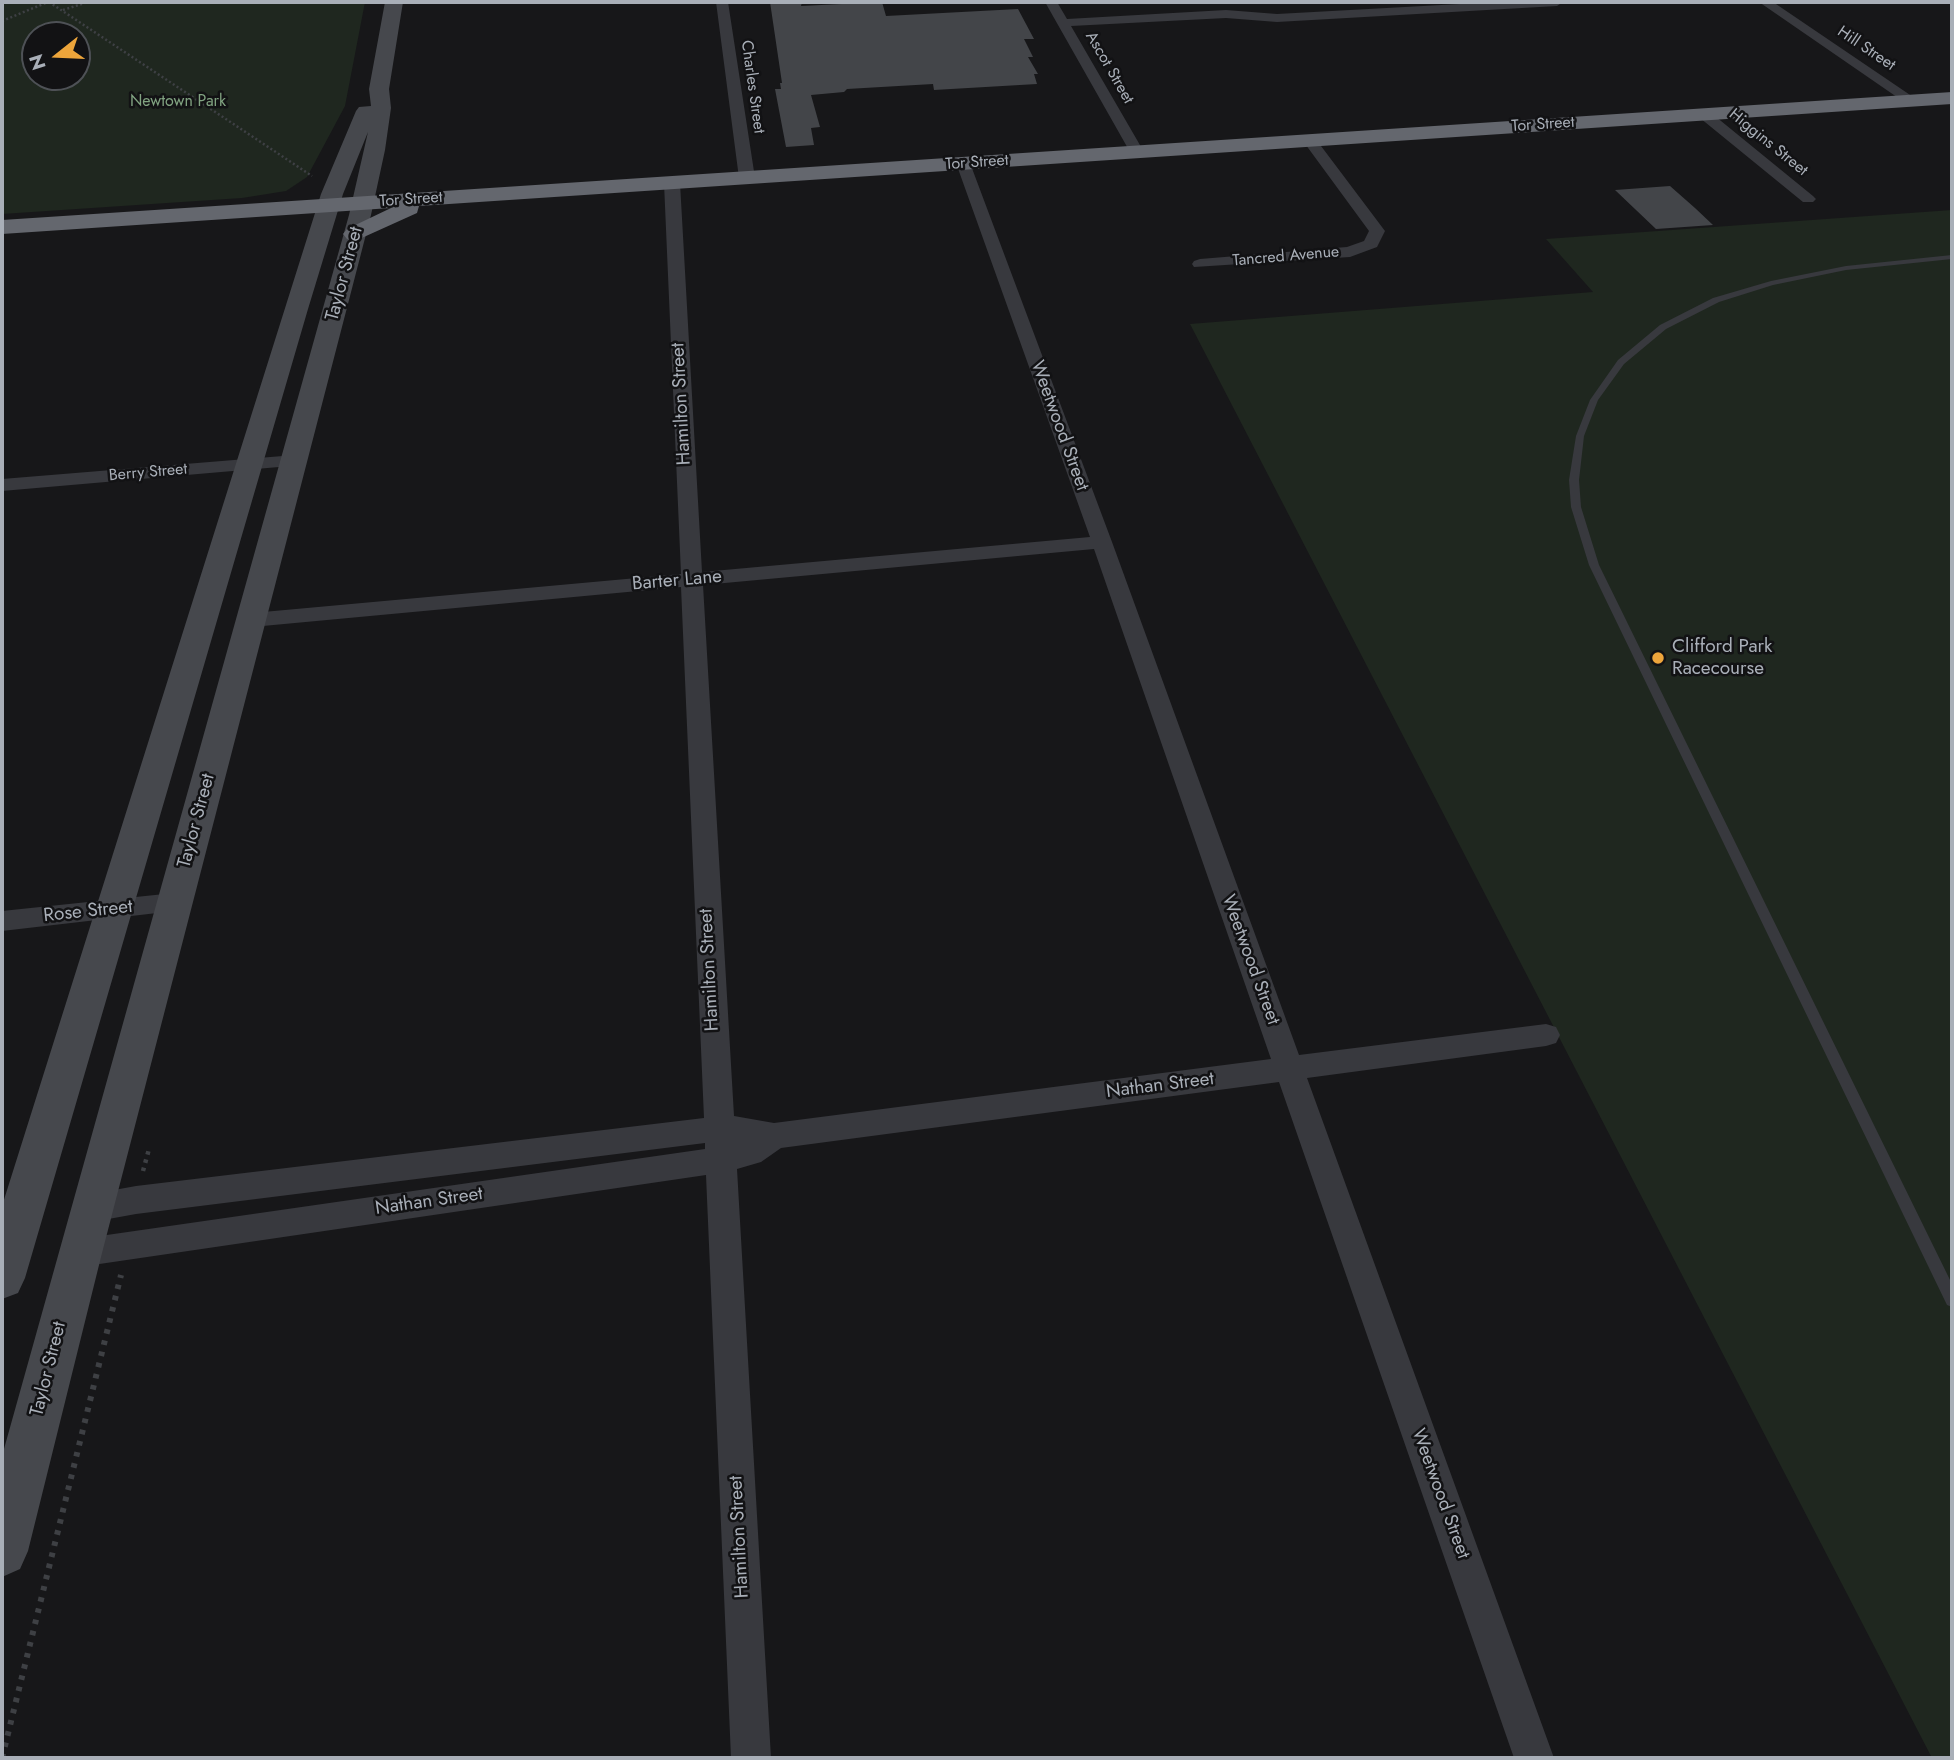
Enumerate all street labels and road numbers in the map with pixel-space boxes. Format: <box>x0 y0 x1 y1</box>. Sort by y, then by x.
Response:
street label: Hill Street <box>1833 23 1899 75</box>
street label: Ascot Street <box>1081 28 1137 108</box>
street label: Charles Street <box>736 39 768 135</box>
street label: Higgins Street <box>1725 105 1811 181</box>
street label: Tor Street <box>1511 113 1575 137</box>
street label: Tor Street <box>945 151 1009 175</box>
street label: Tor Street <box>379 188 443 212</box>
street label: Taylor Street <box>321 224 369 324</box>
street label: Tancred Avenue <box>1232 243 1340 271</box>
street label: Hamilton Street <box>667 342 697 466</box>
street label: Weetwood Street <box>1025 358 1093 494</box>
street label: Berry Street <box>108 460 188 486</box>
street label: Barter Lane <box>631 566 723 596</box>
street label: Taylor Street <box>173 771 221 871</box>
street label: Weetwood Street <box>1216 892 1284 1028</box>
street label: Rose Street <box>42 896 134 928</box>
street label: Hamilton Street <box>695 908 725 1032</box>
street label: Nathan Street <box>1105 1068 1215 1104</box>
street label: Nathan Street <box>374 1183 484 1221</box>
street label: Taylor Street <box>26 1319 72 1419</box>
street label: Weetwood Street <box>1406 1426 1474 1562</box>
street label: Hamilton Street <box>725 1475 755 1599</box>

